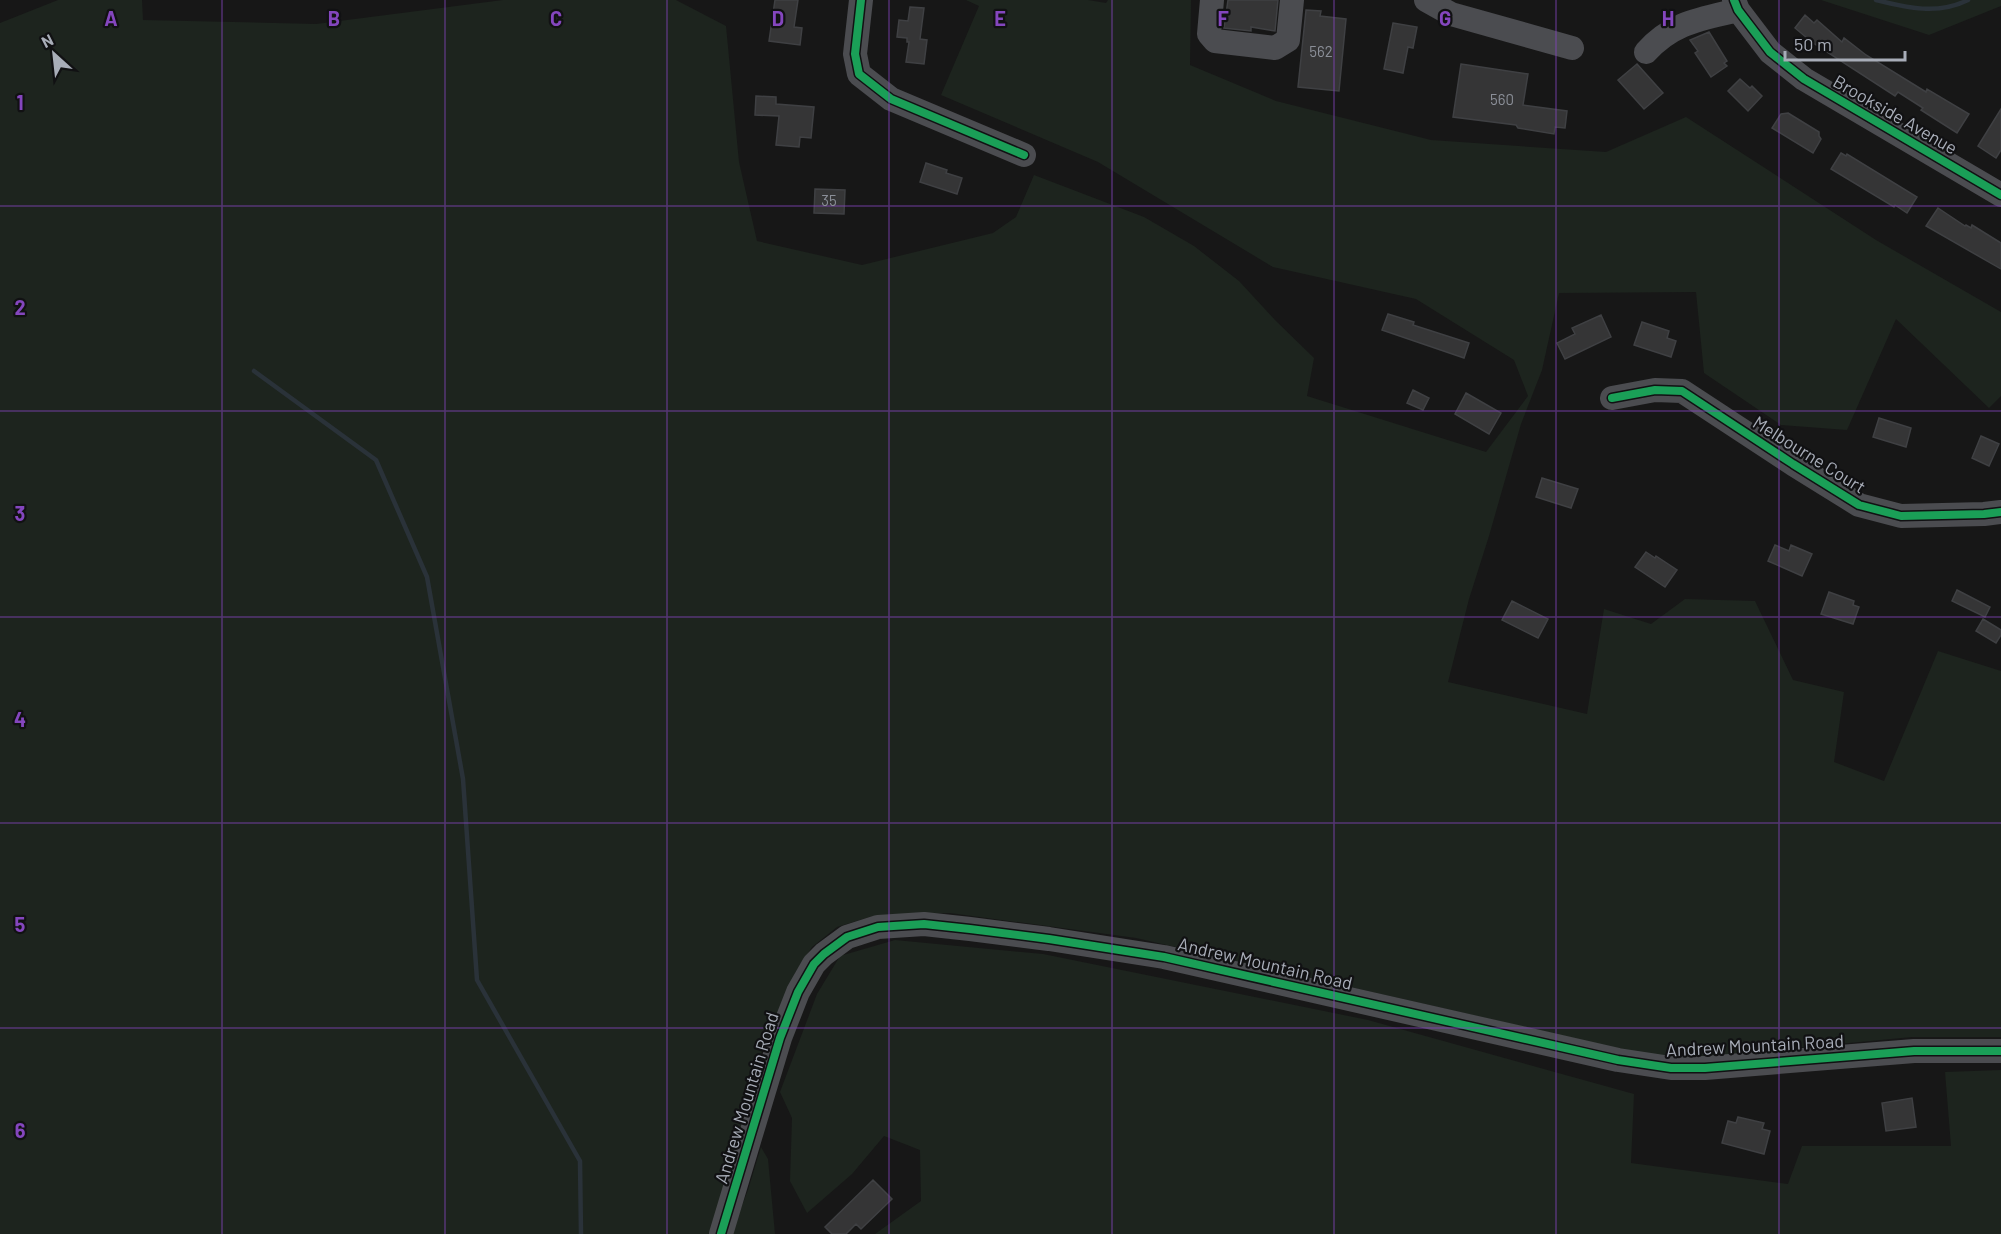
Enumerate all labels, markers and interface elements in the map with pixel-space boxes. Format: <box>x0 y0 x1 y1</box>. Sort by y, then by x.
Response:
text: A <box>104 6 118 30</box>
text: B <box>328 6 340 30</box>
text: C <box>550 6 562 30</box>
text: D <box>772 6 784 30</box>
text: E <box>994 6 1006 30</box>
text: F <box>1217 6 1229 30</box>
text: G <box>1439 6 1451 30</box>
text: H <box>1662 6 1674 30</box>
north arrow <box>24 24 84 84</box>
scale bar <box>1785 24 1905 62</box>
text: N <box>38 29 56 51</box>
text: 50 m <box>1794 33 1832 55</box>
house number: 562 <box>1309 42 1333 60</box>
street label: Brookside Avenue <box>1829 70 1962 159</box>
text: 1 <box>16 90 24 114</box>
house number: 560 <box>1490 90 1514 108</box>
house number: 35 <box>821 191 837 209</box>
text: 2 <box>14 295 26 319</box>
street label: Melbourne Court <box>1749 411 1870 498</box>
text: 3 <box>15 501 25 525</box>
text: 4 <box>14 707 26 731</box>
text: 5 <box>15 912 26 936</box>
street label: Andrew Mountain Road <box>1176 932 1355 994</box>
street label: Andrew Mountain Road <box>709 1009 783 1186</box>
street label: Andrew Mountain Road <box>1665 1029 1845 1061</box>
text: 6 <box>15 1118 26 1142</box>

